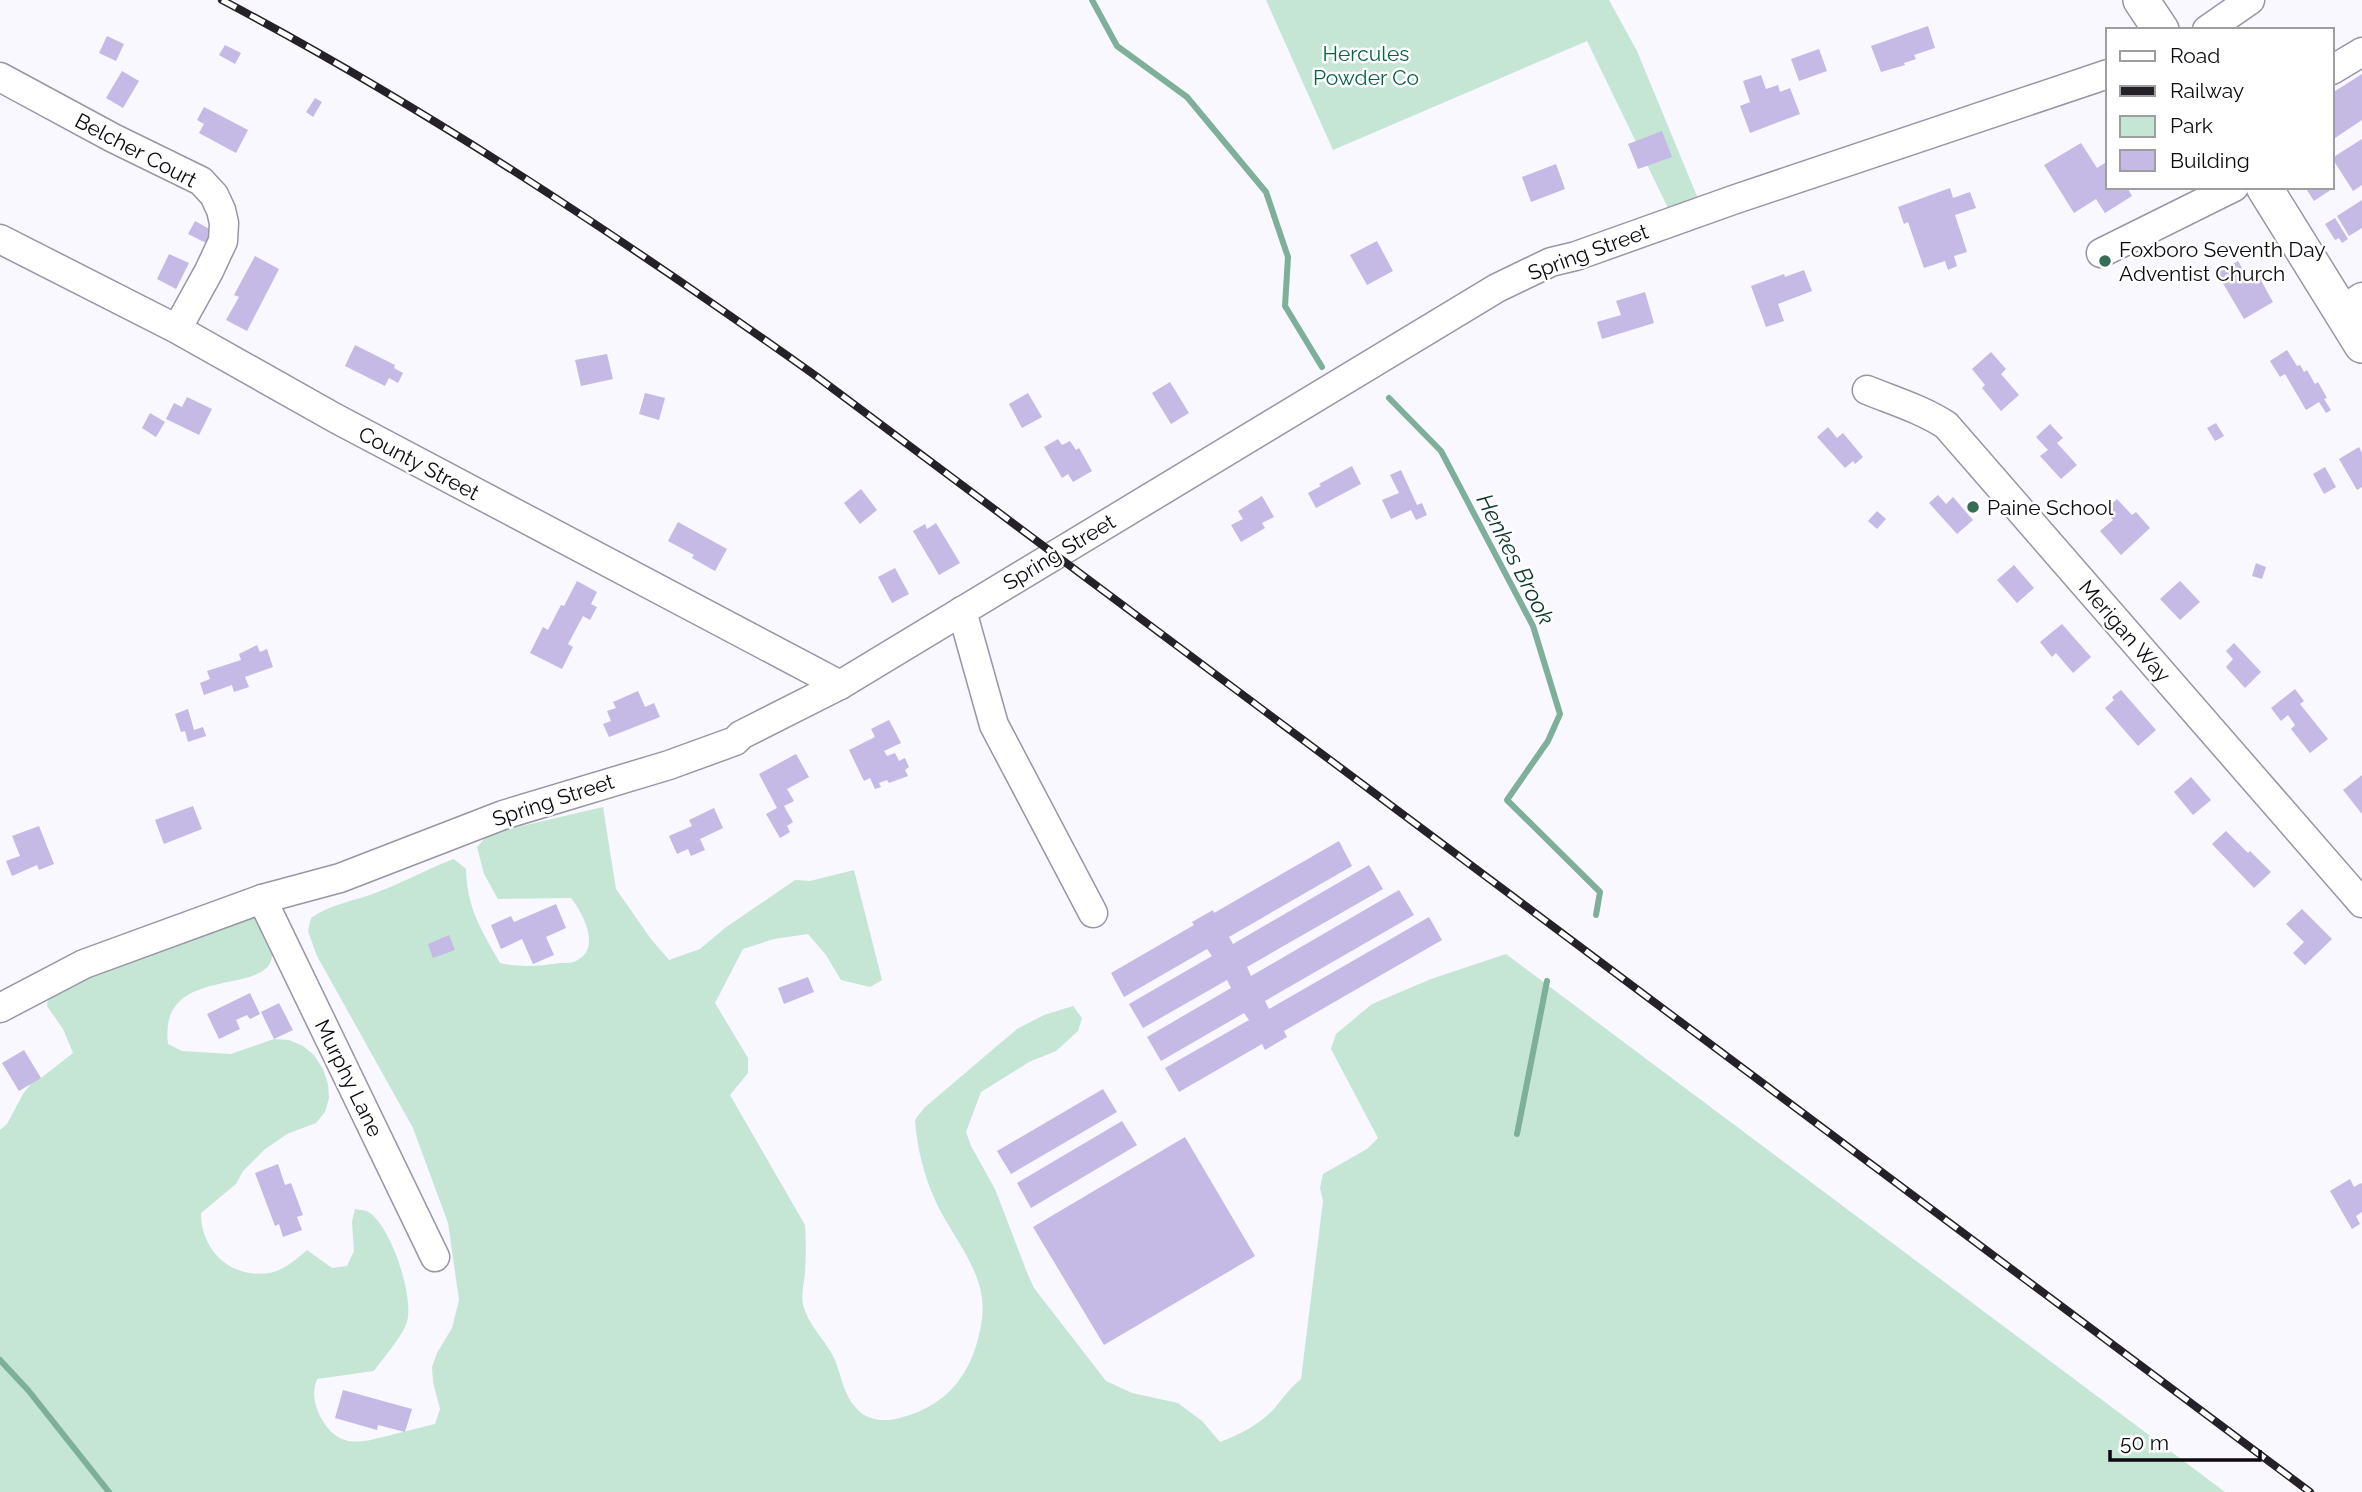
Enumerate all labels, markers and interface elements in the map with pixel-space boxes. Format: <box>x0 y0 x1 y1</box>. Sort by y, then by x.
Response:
legend <box>2106 28 2334 189</box>
park label: Hercules Powder Co <box>1313 41 1419 90</box>
text: Road <box>2170 43 2220 68</box>
text: Railway <box>2170 78 2244 103</box>
street label: Belcher Court <box>71 107 201 193</box>
text: Park <box>2170 113 2213 138</box>
text: Building <box>2170 148 2250 173</box>
street label: Spring Street <box>1524 219 1652 285</box>
place label: Foxboro Seventh Day Adventist Church <box>2119 237 2326 286</box>
marker: Foxboro Seventh Day Adventist Church <box>2097 253 2113 269</box>
street label: County Street <box>354 421 484 505</box>
water label: Henkes Brook <box>1471 489 1561 629</box>
place label: Paine School <box>1987 495 2113 520</box>
marker: Paine School <box>1965 499 1981 515</box>
street label: Spring Street <box>998 509 1120 595</box>
street label: Merigan Way <box>2074 575 2176 687</box>
street label: Spring Street <box>489 769 617 831</box>
street label: Murphy Lane <box>310 1015 388 1141</box>
scale bar <box>2110 1418 2260 1462</box>
text: 50 m <box>2120 1430 2169 1455</box>

